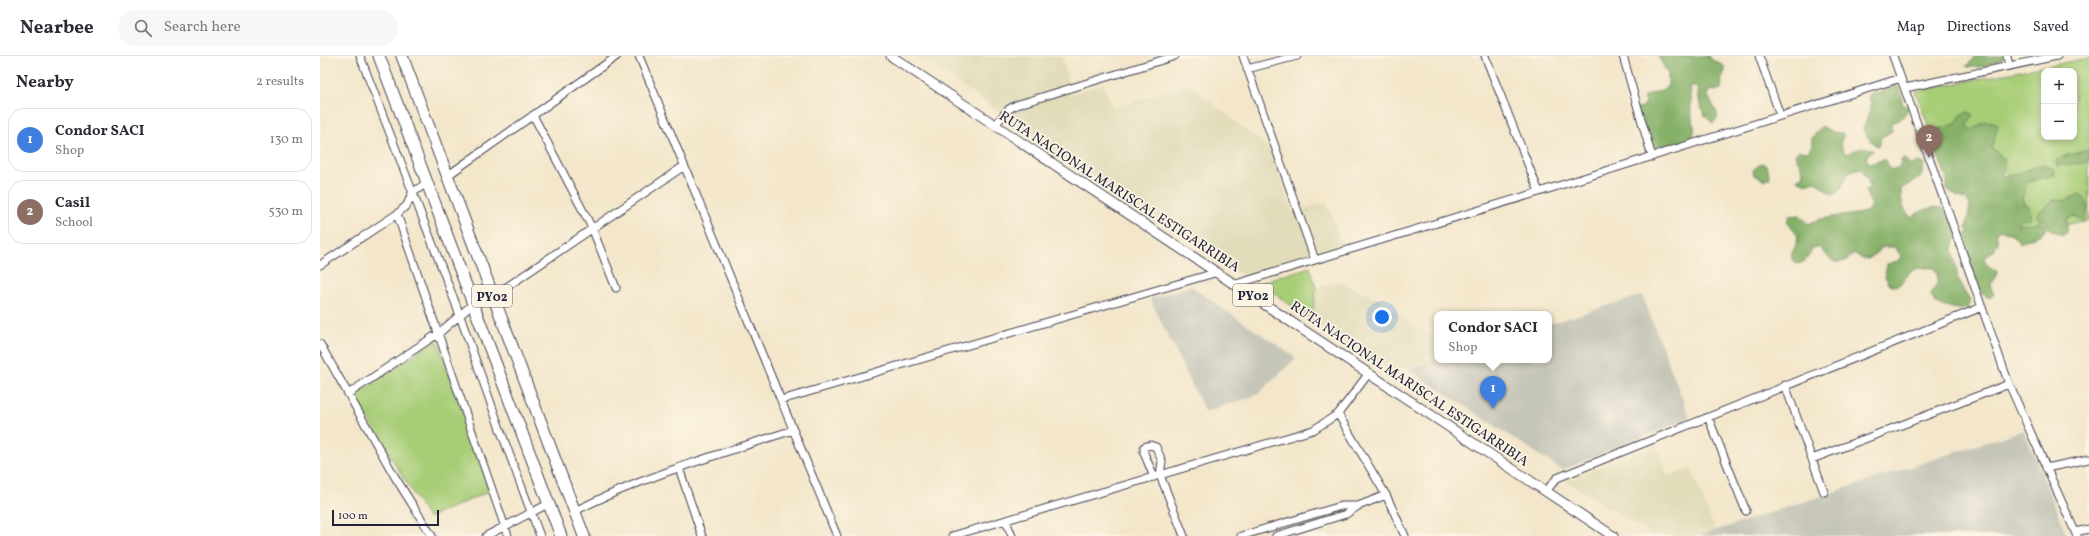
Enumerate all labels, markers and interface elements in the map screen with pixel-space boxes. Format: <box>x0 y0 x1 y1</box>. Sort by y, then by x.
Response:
search box <box>118 10 398 46</box>
text: Nearbee <box>20 15 94 41</box>
icon: search <box>132 17 154 39</box>
text: Search here <box>164 17 241 38</box>
text: Map <box>1897 18 1925 37</box>
text: Directions <box>1947 18 2011 37</box>
text: Saved <box>2033 18 2069 37</box>
map controls <box>2041 68 2077 140</box>
button: + <box>2041 68 2077 104</box>
text: Nearby <box>16 71 74 94</box>
text: 2 results <box>256 73 304 91</box>
button: − <box>2041 104 2077 140</box>
street label: RUTA NACIONAL MARISCAL ESTIGARRIBIA <box>995 107 1243 278</box>
text: Condor SACI <box>55 121 145 142</box>
pin: 2 <box>1916 125 1942 158</box>
text: 1 <box>27 131 33 149</box>
text: 130 m <box>270 131 303 149</box>
text: Shop <box>55 142 84 160</box>
text: Casil <box>55 193 90 214</box>
text: 2 <box>27 203 33 221</box>
text: 530 m <box>268 203 303 221</box>
text: School <box>55 214 93 232</box>
road number: PY02 <box>1233 284 1273 306</box>
road number: PY02 <box>472 285 512 307</box>
street label: RUTA NACIONAL MARISCAL ESTIGARRIBIA <box>1286 297 1532 472</box>
your location <box>1372 307 1392 327</box>
popup <box>1434 311 1552 363</box>
text: Condor SACI <box>1448 318 1538 339</box>
text: Shop <box>1448 339 1478 357</box>
pin: 1 <box>1480 376 1506 409</box>
scale bar <box>332 508 439 527</box>
text: 100 m <box>338 509 368 524</box>

